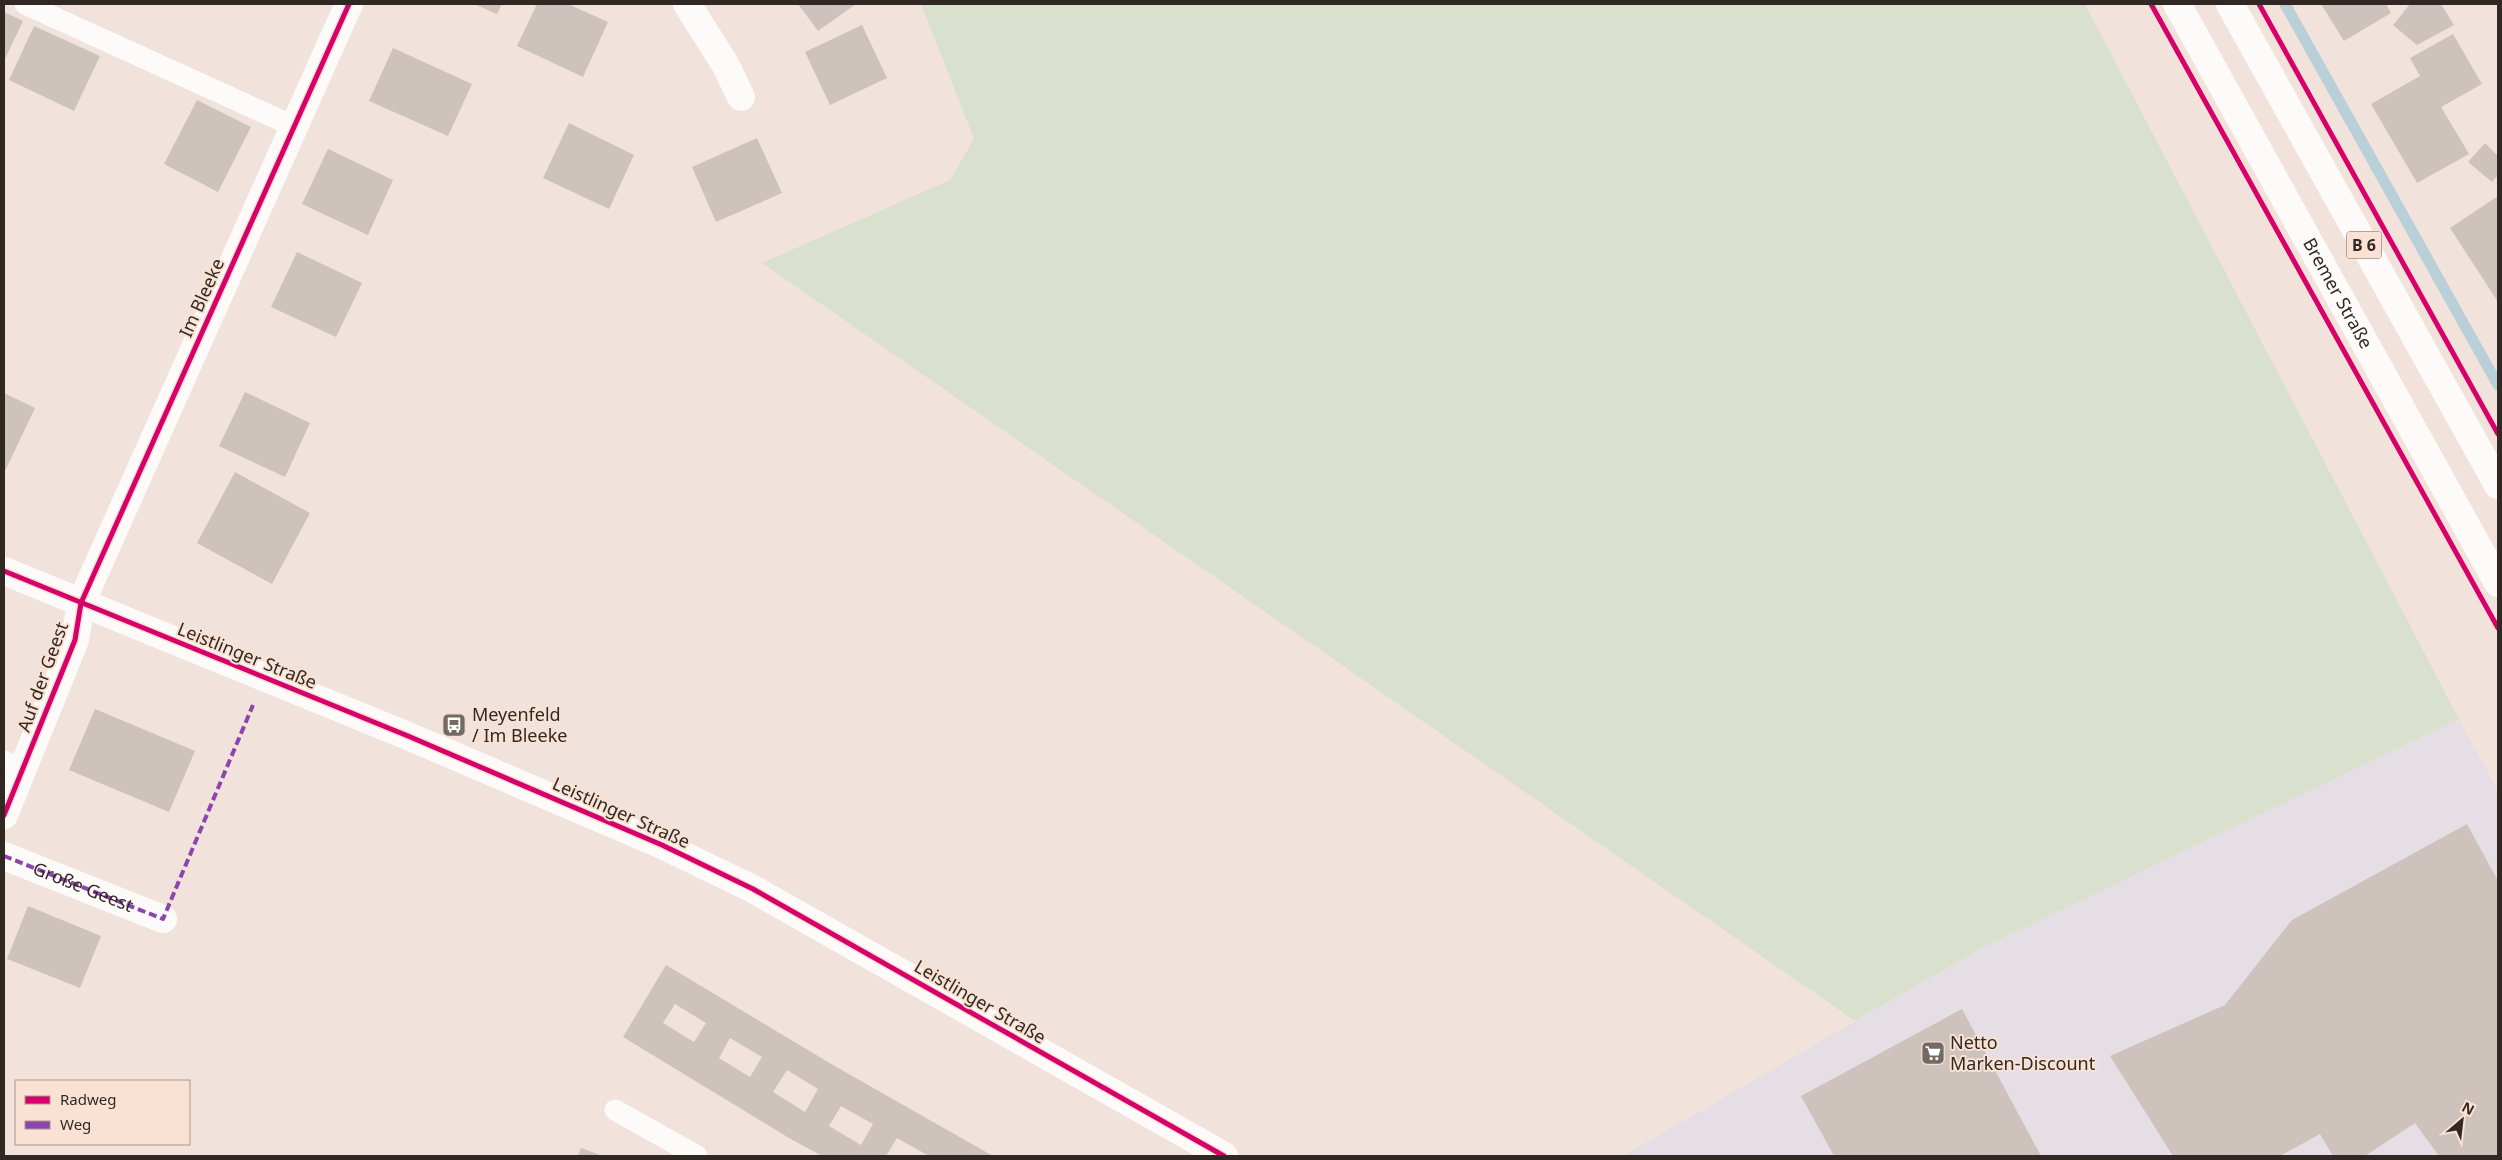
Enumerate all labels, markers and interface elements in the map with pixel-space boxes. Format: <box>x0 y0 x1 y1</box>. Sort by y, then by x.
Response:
road number: B 6 <box>2346 232 2382 258</box>
street label: Bremer Straße <box>2298 233 2379 353</box>
street label: Im Bleeke <box>173 254 229 341</box>
street label: Leistlinger Straße <box>174 616 321 694</box>
street label: Auf der Geest <box>11 618 73 735</box>
place label: Meyenfeld / Im Bleeke <box>472 702 567 747</box>
bus stop icon: Meyenfeld / Im Bleeke <box>441 712 467 738</box>
street label: Leistlinger Straße <box>549 771 694 853</box>
street label: Große Geest <box>30 856 137 917</box>
street label: Leistlinger Straße <box>910 954 1051 1049</box>
place label: Netto Marken-Discount <box>1950 1030 2096 1075</box>
supermarket icon: Netto Marken-Discount <box>1920 1040 1946 1066</box>
legend <box>15 1080 190 1145</box>
text: Radweg <box>60 1089 116 1109</box>
north arrow <box>2437 1095 2487 1145</box>
text: N <box>2459 1097 2478 1119</box>
text: Weg <box>60 1114 91 1134</box>

